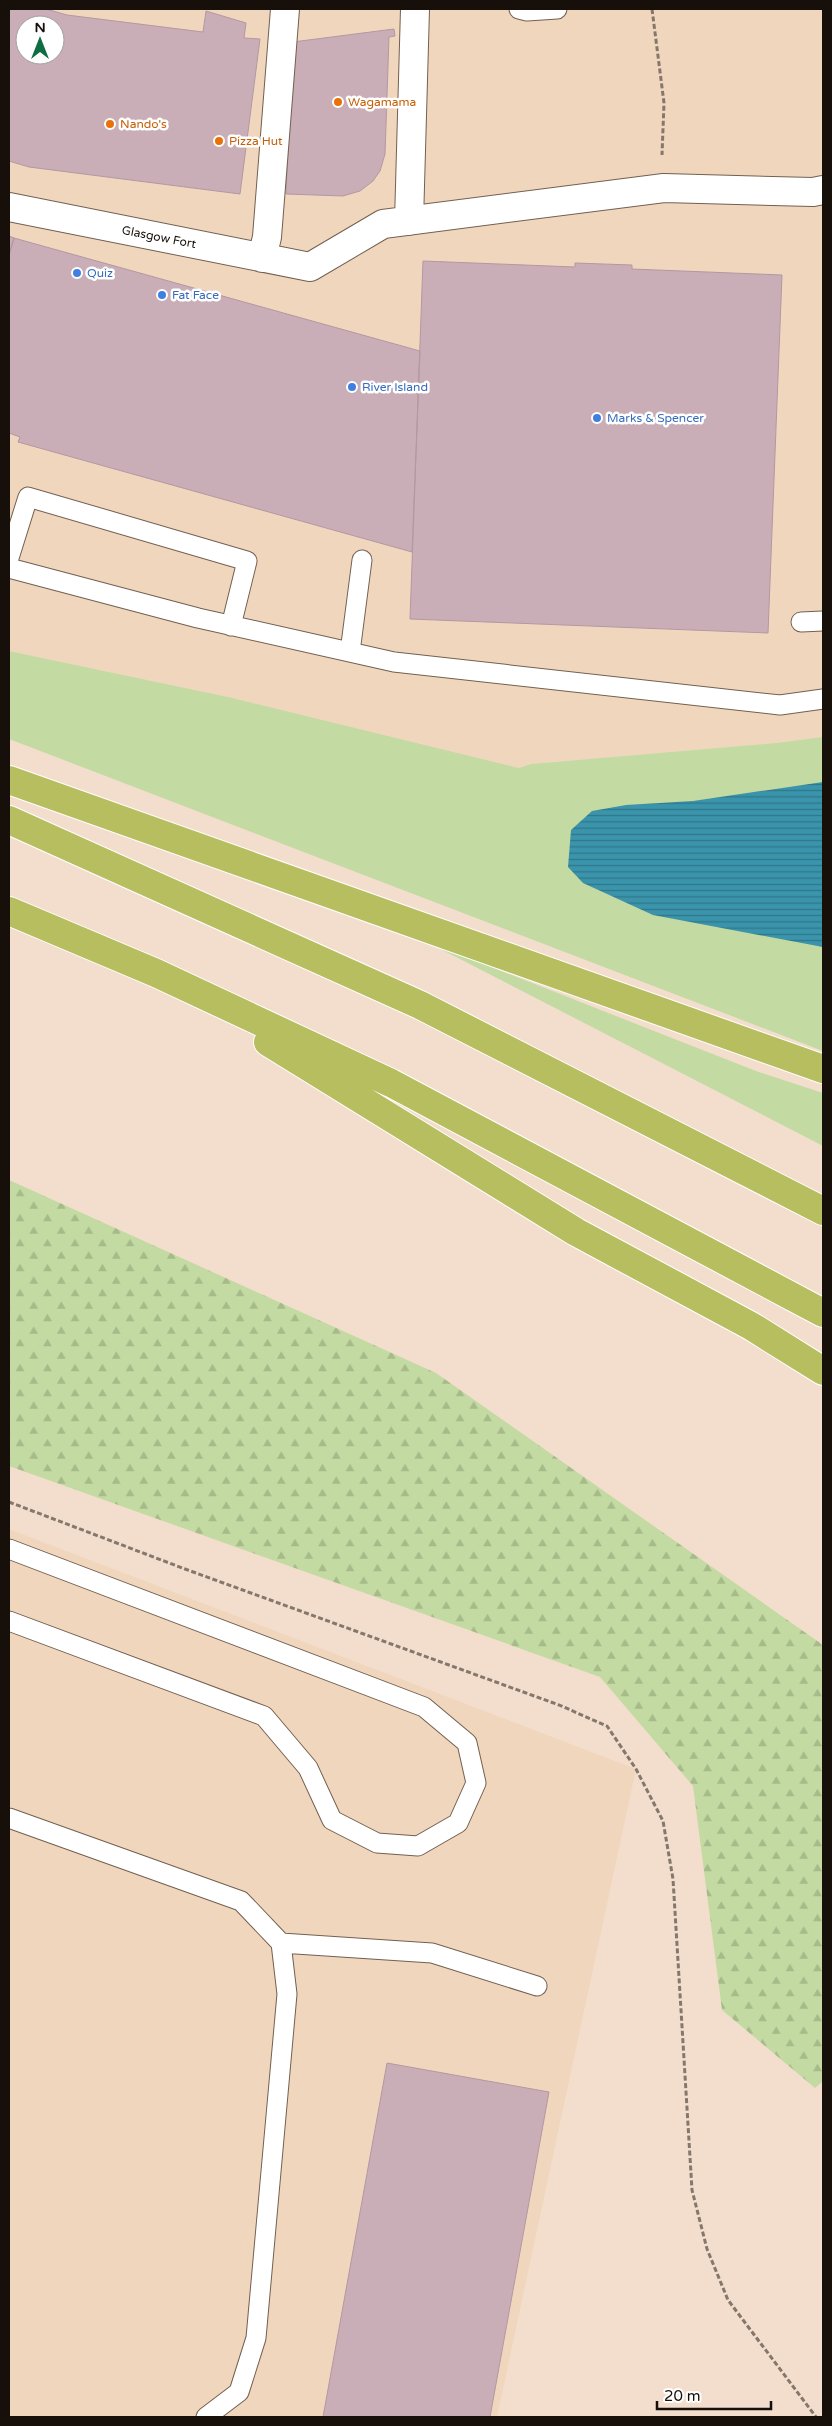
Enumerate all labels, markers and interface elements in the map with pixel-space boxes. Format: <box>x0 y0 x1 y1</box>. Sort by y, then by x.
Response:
north arrow <box>15 15 65 65</box>
text: N <box>34 19 46 36</box>
place label: Wagamama <box>348 95 416 109</box>
marker: Wagamama <box>332 96 344 108</box>
place label: Nando's <box>120 117 167 131</box>
marker: Nando's <box>104 118 116 130</box>
place label: Pizza Hut <box>229 134 283 148</box>
marker: Pizza Hut <box>213 135 225 147</box>
street label: Glasgow Fort <box>121 223 198 251</box>
place label: Quiz <box>87 266 113 280</box>
marker: Quiz <box>71 267 83 279</box>
place label: Fat Face <box>172 288 219 302</box>
marker: Fat Face <box>156 289 168 301</box>
place label: River Island <box>362 380 428 394</box>
marker: River Island <box>346 381 358 393</box>
place label: Marks & Spencer <box>607 411 704 425</box>
marker: Marks & Spencer <box>591 412 603 424</box>
scale bar <box>657 2378 771 2410</box>
text: 20 m <box>664 2387 701 2405</box>

